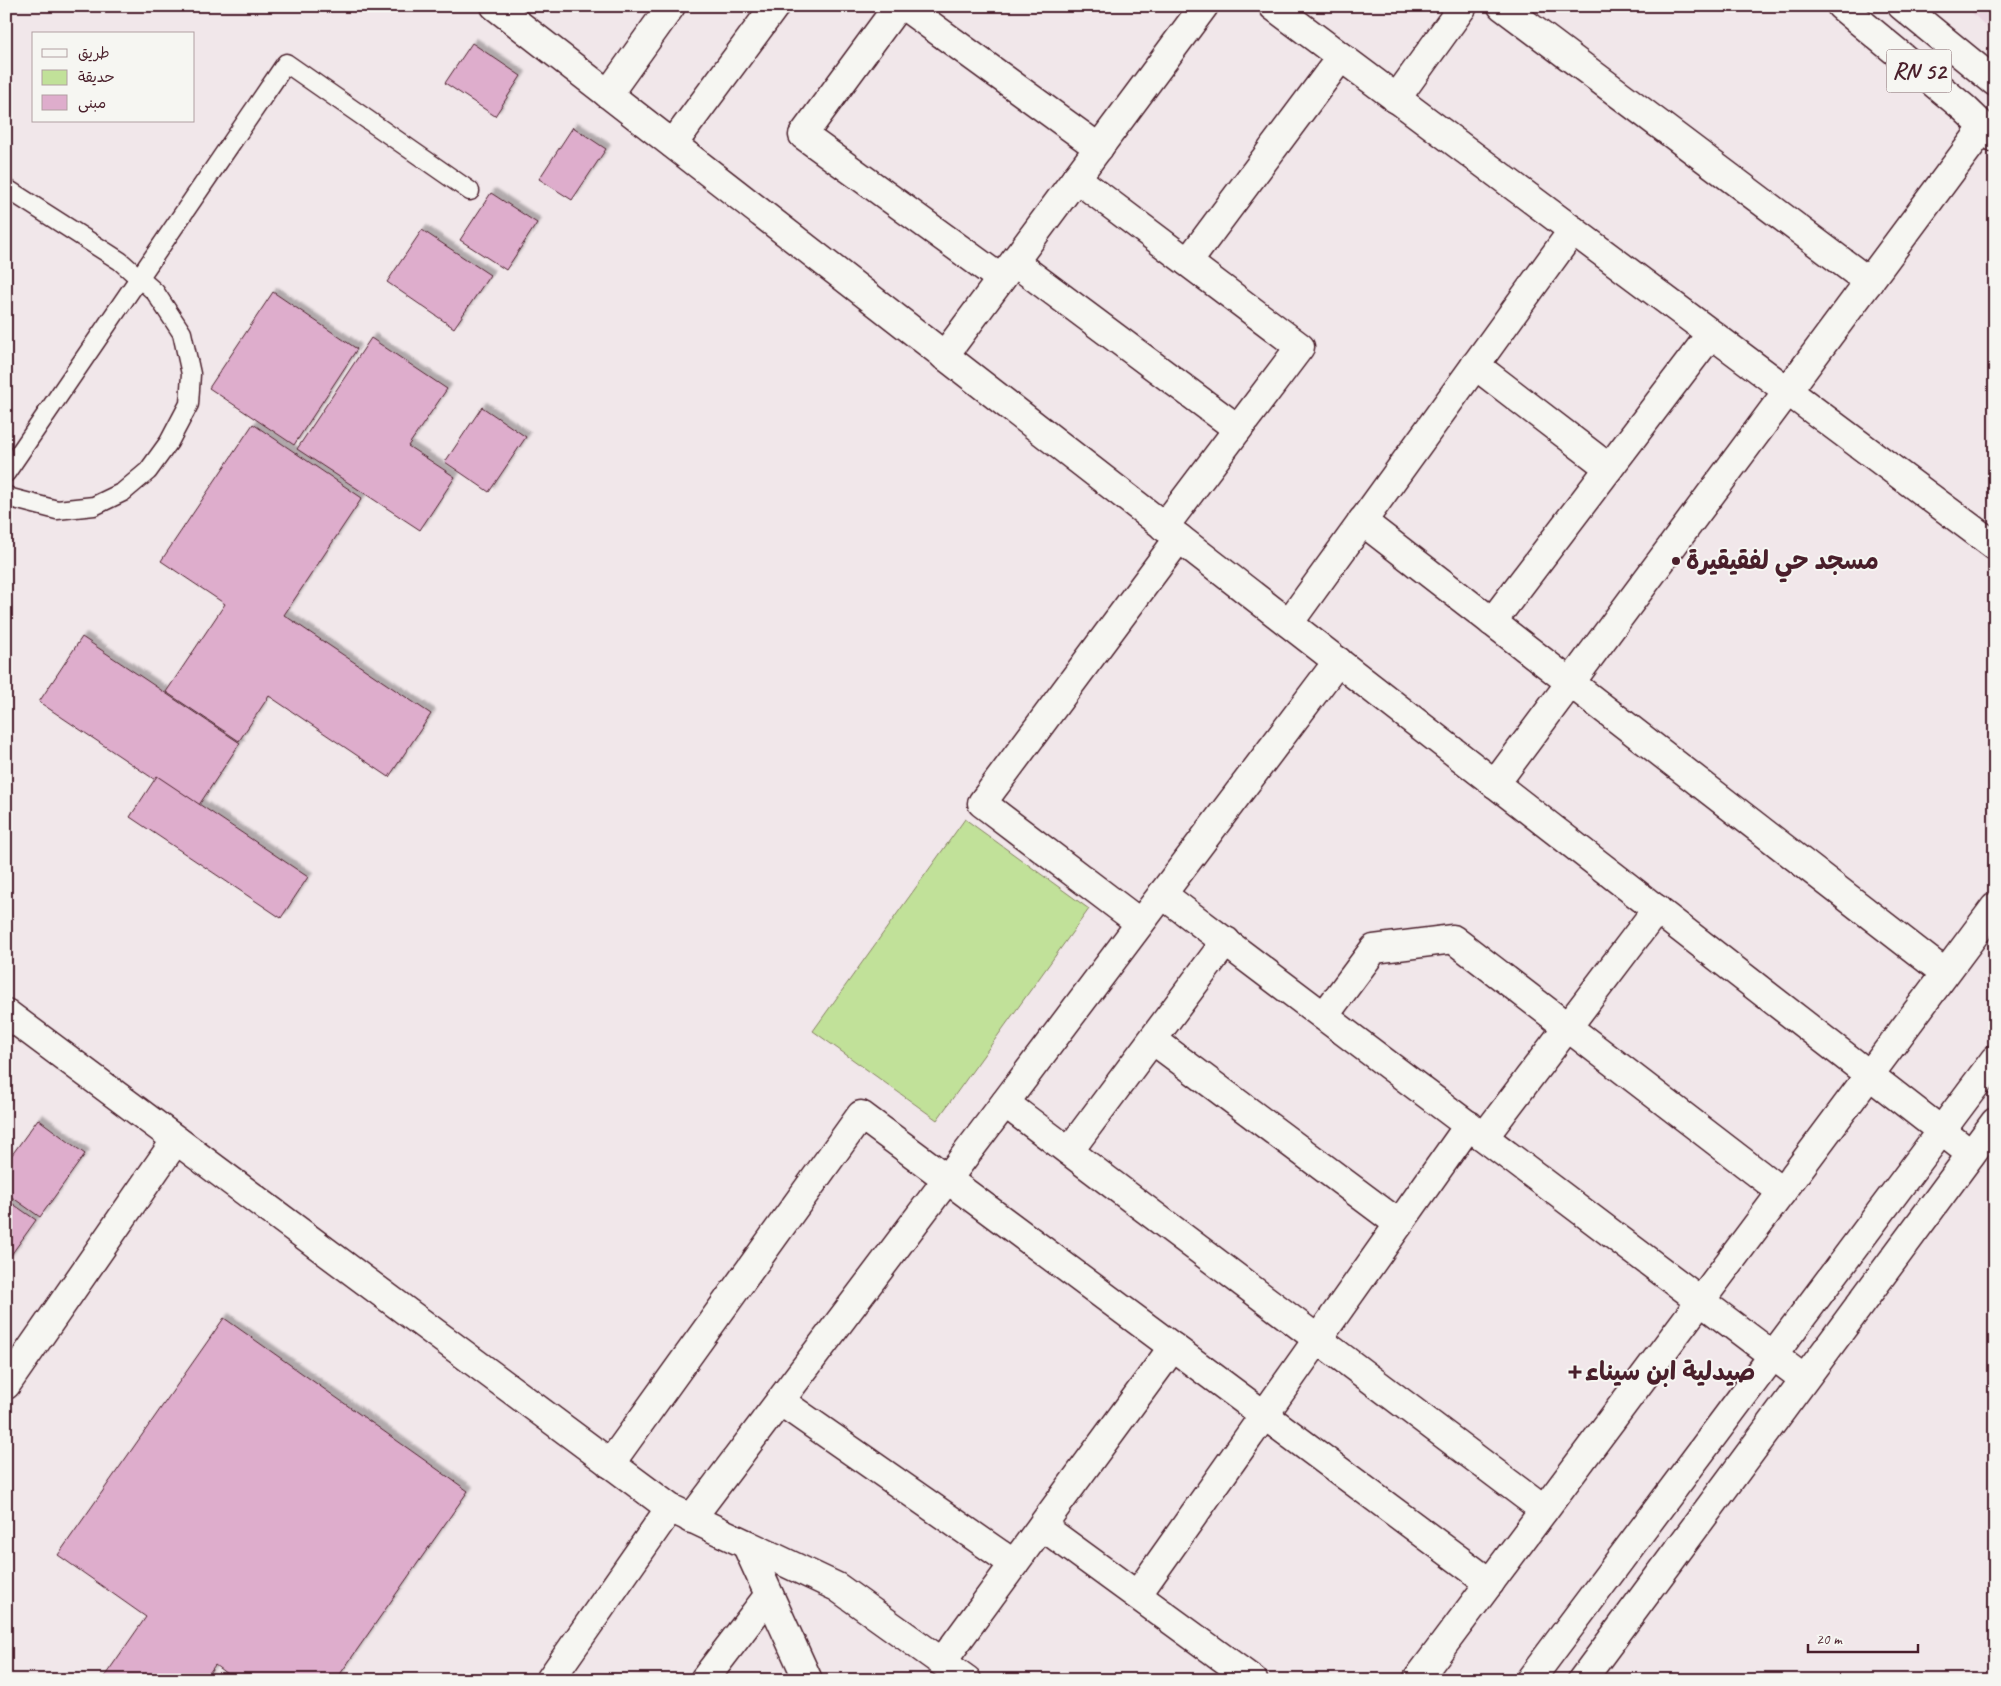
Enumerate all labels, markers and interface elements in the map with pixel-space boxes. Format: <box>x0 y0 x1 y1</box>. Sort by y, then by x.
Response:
legend <box>32 32 195 122</box>
text: طريق <box>78 44 110 63</box>
road number: RN 52 <box>1886 49 1952 92</box>
text: حديقة <box>78 68 115 87</box>
text: مبنى <box>78 94 106 113</box>
place label: مسجد حي لفقيقيرة <box>1686 545 1879 583</box>
marker: مسجد حي لفقيقيرة <box>1670 555 1682 567</box>
place label: صيدلية ابن سيناء <box>1585 1356 1755 1388</box>
marker: صيدلية ابن سيناء <box>1569 1366 1581 1378</box>
scale bar <box>1808 1621 1918 1653</box>
text: 20 m <box>1816 1630 1843 1649</box>

